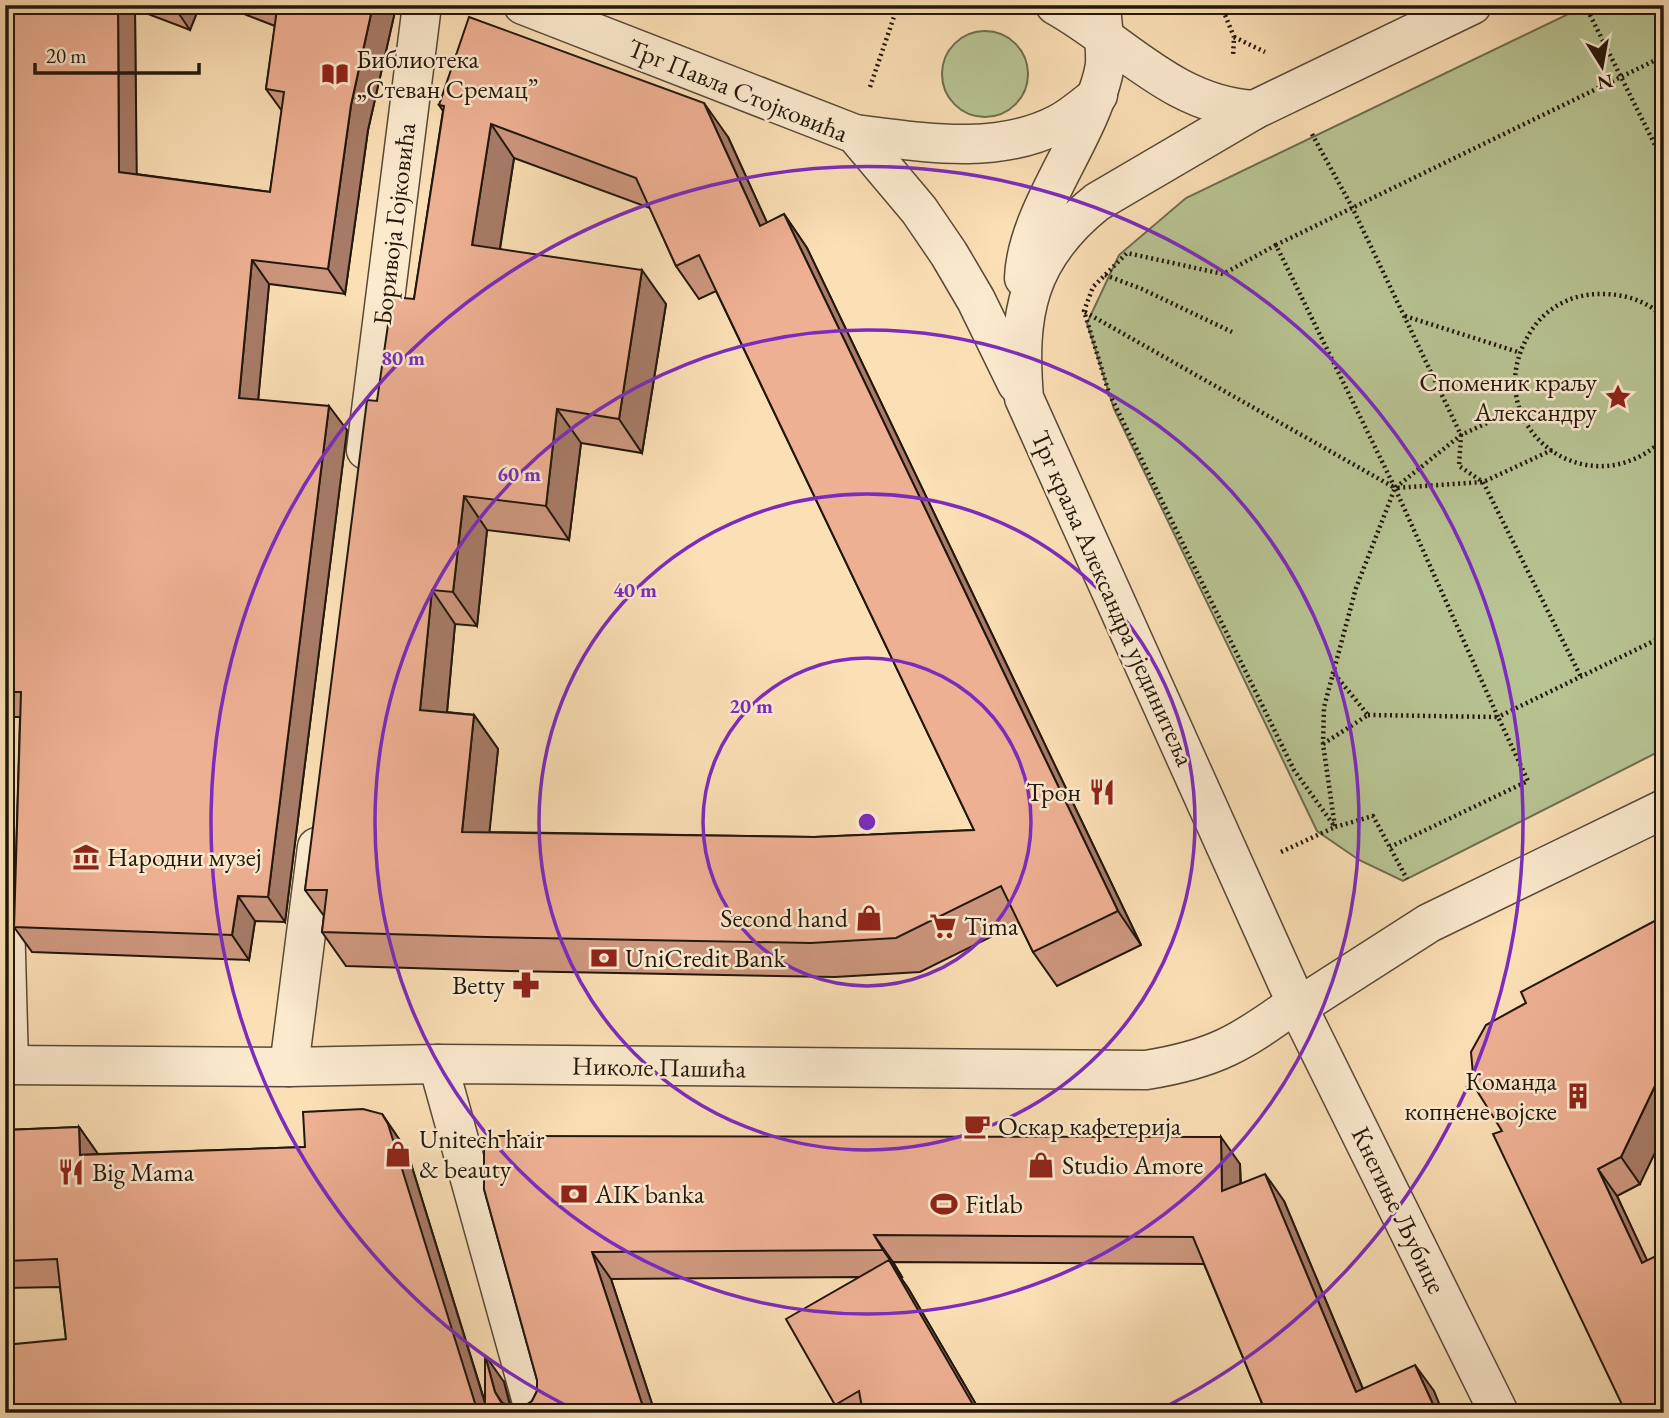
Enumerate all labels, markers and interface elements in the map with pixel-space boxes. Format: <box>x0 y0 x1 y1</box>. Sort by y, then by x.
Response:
street label: Трг Павла Стојковића <box>623 30 854 150</box>
scale bar <box>35 32 200 76</box>
north arrow <box>1568 32 1638 102</box>
text: 20 m <box>46 42 87 69</box>
place label: Библиотека „Стеван Сремац” <box>356 42 538 106</box>
library icon: Библиотека „Стеван Сремац” <box>320 59 350 89</box>
text: N <box>1595 68 1615 96</box>
street label: Боривоја Гојковића <box>365 120 423 327</box>
text: 80 m <box>381 344 425 371</box>
place label: Споменик краљу Александру <box>1419 365 1598 429</box>
place icon: Споменик краљу Александру <box>1603 382 1633 412</box>
street label: Трг краља Александра ујединитеља <box>1023 425 1203 772</box>
text: 60 m <box>497 460 541 487</box>
text: 40 m <box>613 576 657 603</box>
text: 20 m <box>729 692 773 719</box>
place label: Трон <box>1026 775 1081 809</box>
restaurant icon: Трон <box>1087 777 1117 807</box>
centre of rings <box>855 810 879 834</box>
place label: Народни музеј <box>107 840 262 874</box>
museum icon: Народни музеј <box>71 842 101 872</box>
place label: Second hand <box>720 901 849 935</box>
shop icon: Second hand <box>854 903 884 933</box>
place label: Tima <box>964 909 1019 943</box>
supermarket icon: Tima <box>928 911 958 941</box>
place label: UniCredit Bank <box>625 941 787 975</box>
bank icon: UniCredit Bank <box>589 943 619 973</box>
place label: Betty <box>452 968 506 1002</box>
pharmacy icon: Betty <box>511 970 541 1000</box>
street label: Николе Пашића <box>572 1048 747 1086</box>
place label: Команда копнене војске <box>1405 1064 1558 1128</box>
building icon: Команда копнене војске <box>1563 1081 1593 1111</box>
place label: Оскар кафетерија <box>998 1109 1182 1143</box>
cafe icon: Оскар кафетерија <box>962 1111 992 1141</box>
street label: Кнегиње Љубице <box>1344 1121 1454 1299</box>
place label: Unitech hair & beauty <box>419 1122 545 1186</box>
shop icon: Unitech hair & beauty <box>383 1139 413 1169</box>
place label: Studio Amore <box>1062 1148 1203 1182</box>
shop icon: Studio Amore <box>1026 1150 1056 1180</box>
place label: Big Mama <box>92 1155 195 1189</box>
restaurant icon: Big Mama <box>56 1157 86 1187</box>
place label: AIK banka <box>594 1177 705 1211</box>
bank icon: AIK banka <box>559 1179 589 1209</box>
place label: Fitlab <box>965 1187 1023 1221</box>
sports icon: Fitlab <box>929 1189 959 1219</box>

